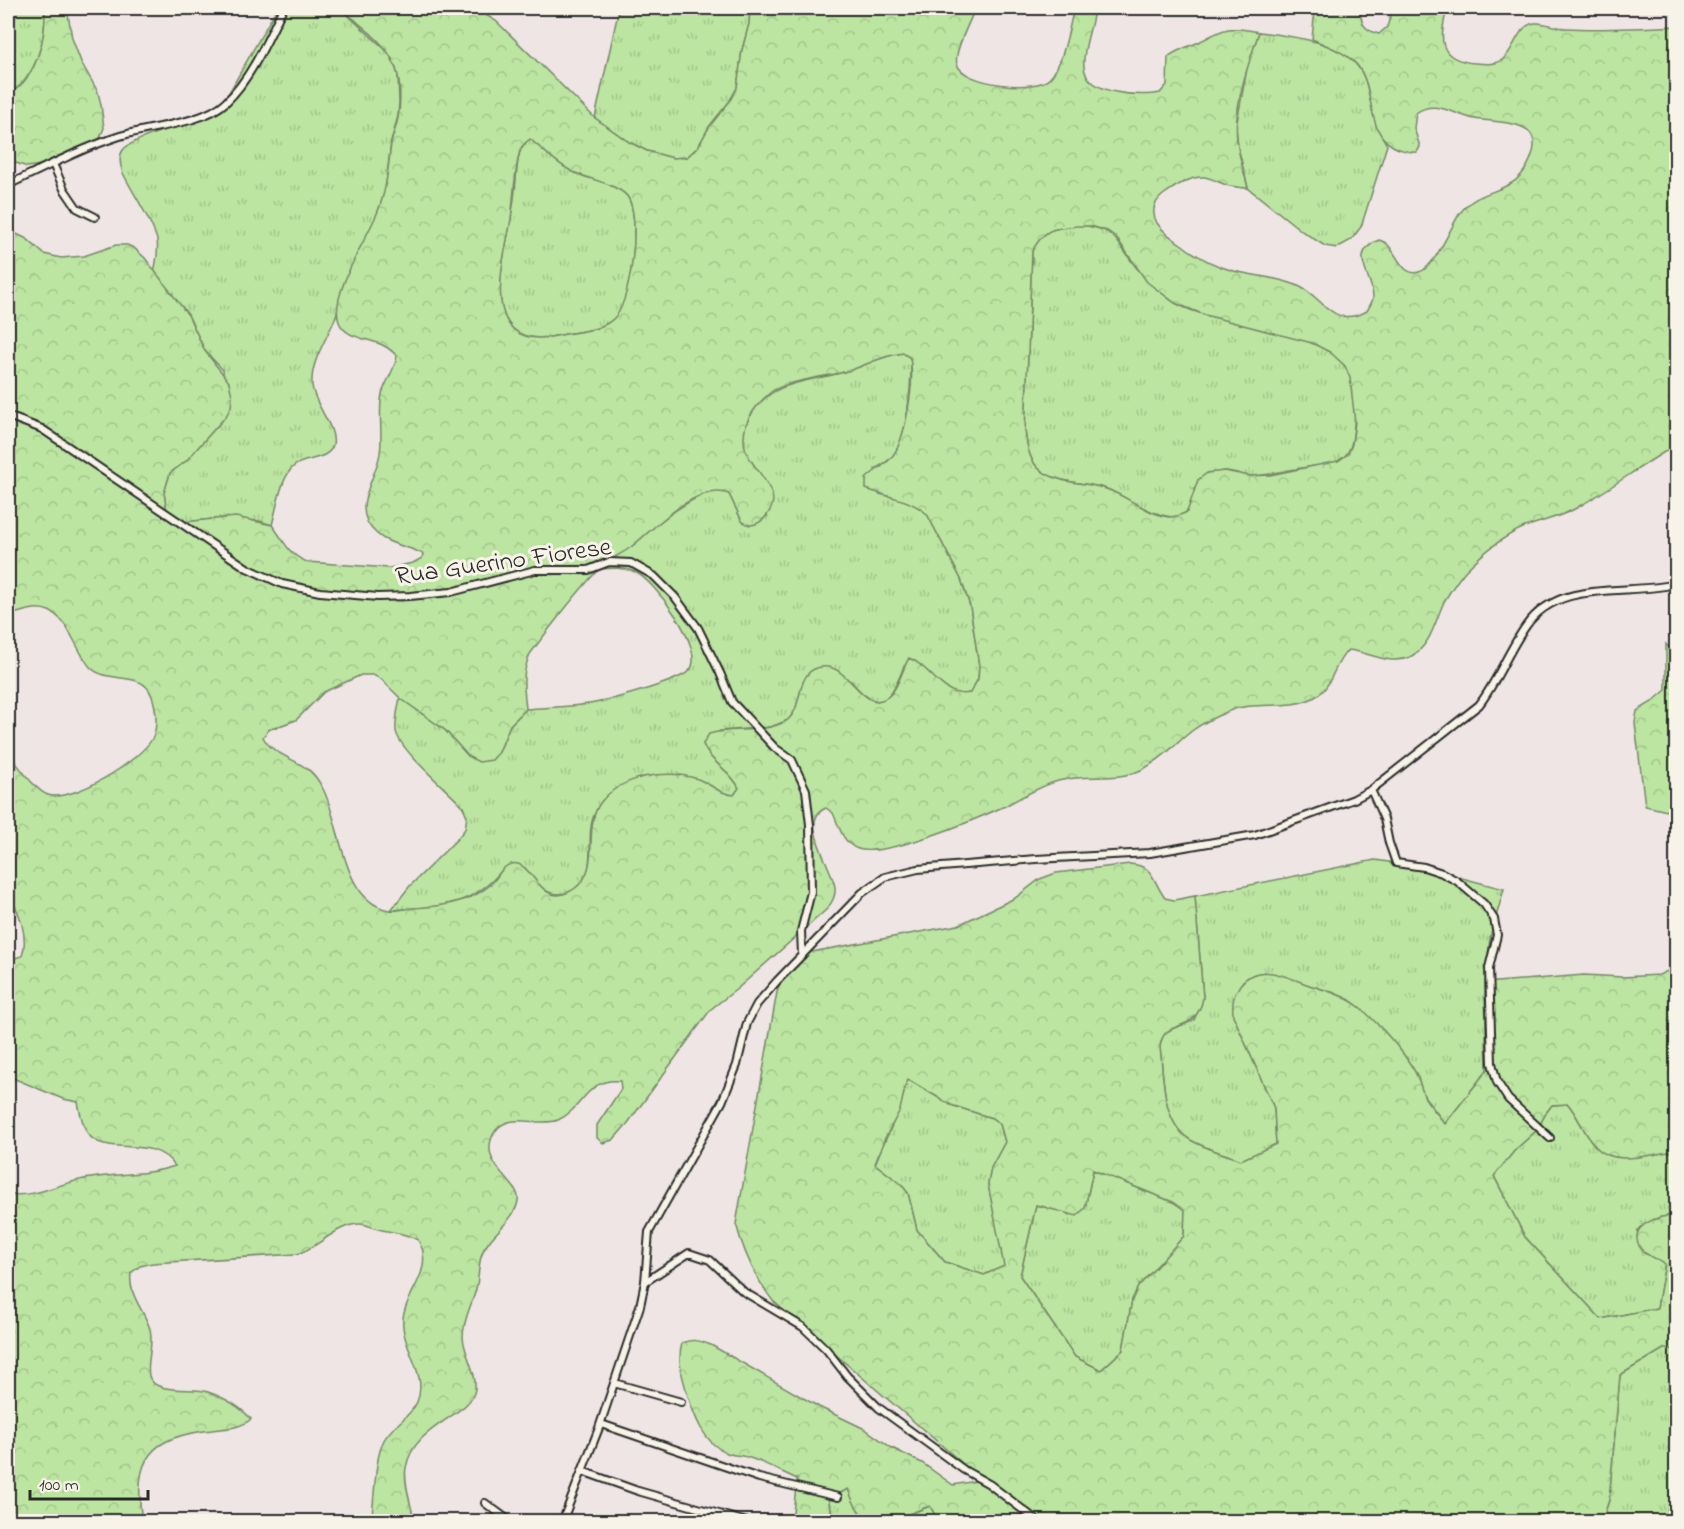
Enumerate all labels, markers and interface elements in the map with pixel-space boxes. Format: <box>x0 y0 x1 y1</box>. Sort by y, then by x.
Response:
street label: Rua Guerino Fiorese <box>393 529 614 597</box>
scale bar <box>30 1463 148 1501</box>
text: 100 m <box>39 1473 79 1499</box>

